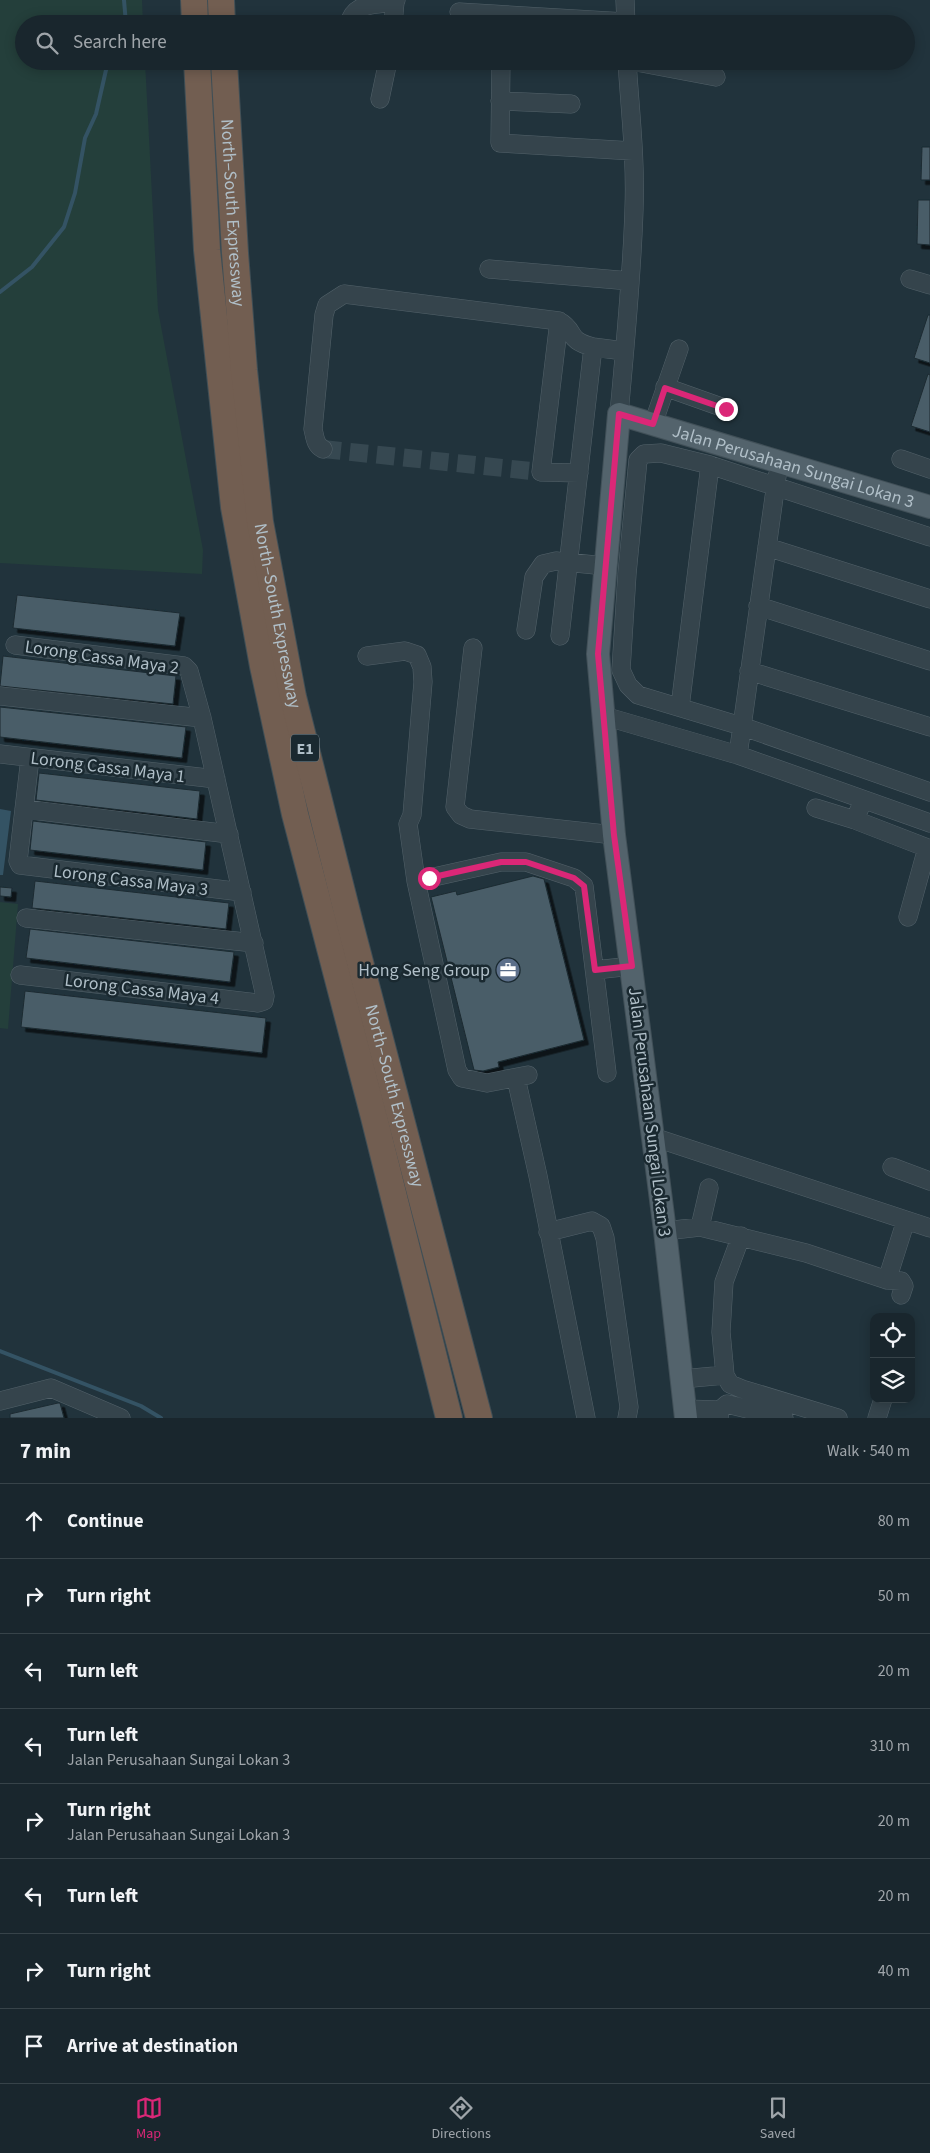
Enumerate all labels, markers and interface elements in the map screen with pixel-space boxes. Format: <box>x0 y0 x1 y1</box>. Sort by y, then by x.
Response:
search box <box>15 15 915 70</box>
icon: search <box>33 29 61 57</box>
text: Search here <box>73 29 167 56</box>
street label: North–South Expressway <box>214 118 251 308</box>
route end <box>715 398 738 421</box>
street label: Jalan Perusahaan Sungai Lokan 3 <box>669 419 917 515</box>
street label: North–South Expressway <box>248 521 308 712</box>
street label: Lorong Cassa Maya 2 <box>23 634 181 681</box>
road number: E1 <box>291 734 319 761</box>
street label: Lorong Cassa Maya 1 <box>29 746 187 789</box>
street label: Lorong Cassa Maya 3 <box>52 859 210 902</box>
route start <box>418 867 441 890</box>
office icon: Hong Seng Group <box>495 957 521 983</box>
place label: Hong Seng Group <box>358 958 490 983</box>
street label: Lorong Cassa Maya 4 <box>63 968 221 1011</box>
street label: Jalan Perusahaan Sungai Lokan 3 <box>622 986 677 1238</box>
street label: North–South Expressway <box>358 1002 430 1190</box>
map controls <box>870 1313 915 1403</box>
button: locate <box>870 1313 915 1358</box>
button: layers <box>870 1358 915 1403</box>
text: 7 min <box>20 1436 71 1466</box>
text: Walk · 540 m <box>827 1440 910 1462</box>
icon: ahead <box>20 1507 48 1535</box>
text: Continue <box>67 1508 144 1535</box>
text: 80 m <box>878 1510 910 1532</box>
icon: right <box>20 1582 48 1610</box>
text: Turn right <box>67 1583 151 1610</box>
text: 50 m <box>878 1585 910 1607</box>
icon: left <box>20 1657 48 1685</box>
text: Turn left <box>67 1658 138 1685</box>
text: 20 m <box>878 1660 910 1682</box>
text: Turn left <box>67 1722 138 1749</box>
icon: left <box>20 1732 48 1760</box>
text: 310 m <box>870 1735 910 1757</box>
text: Jalan Perusahaan Sungai Lokan 3 <box>67 1749 290 1771</box>
text: Turn right <box>67 1797 151 1824</box>
icon: right <box>20 1807 48 1835</box>
text: 20 m <box>878 1810 910 1832</box>
text: Jalan Perusahaan Sungai Lokan 3 <box>67 1824 290 1846</box>
icon: left <box>20 1882 48 1910</box>
text: Turn left <box>67 1883 138 1910</box>
text: 20 m <box>878 1885 910 1907</box>
icon: right <box>20 1957 48 1985</box>
text: Turn right <box>67 1958 151 1985</box>
text: 40 m <box>878 1960 910 1982</box>
icon: arrive <box>20 2032 48 2060</box>
text: Arrive at destination <box>67 2033 238 2060</box>
tab: Map <box>135 2094 163 2144</box>
tab: Directions <box>432 2094 491 2144</box>
tab: Saved <box>760 2094 795 2144</box>

